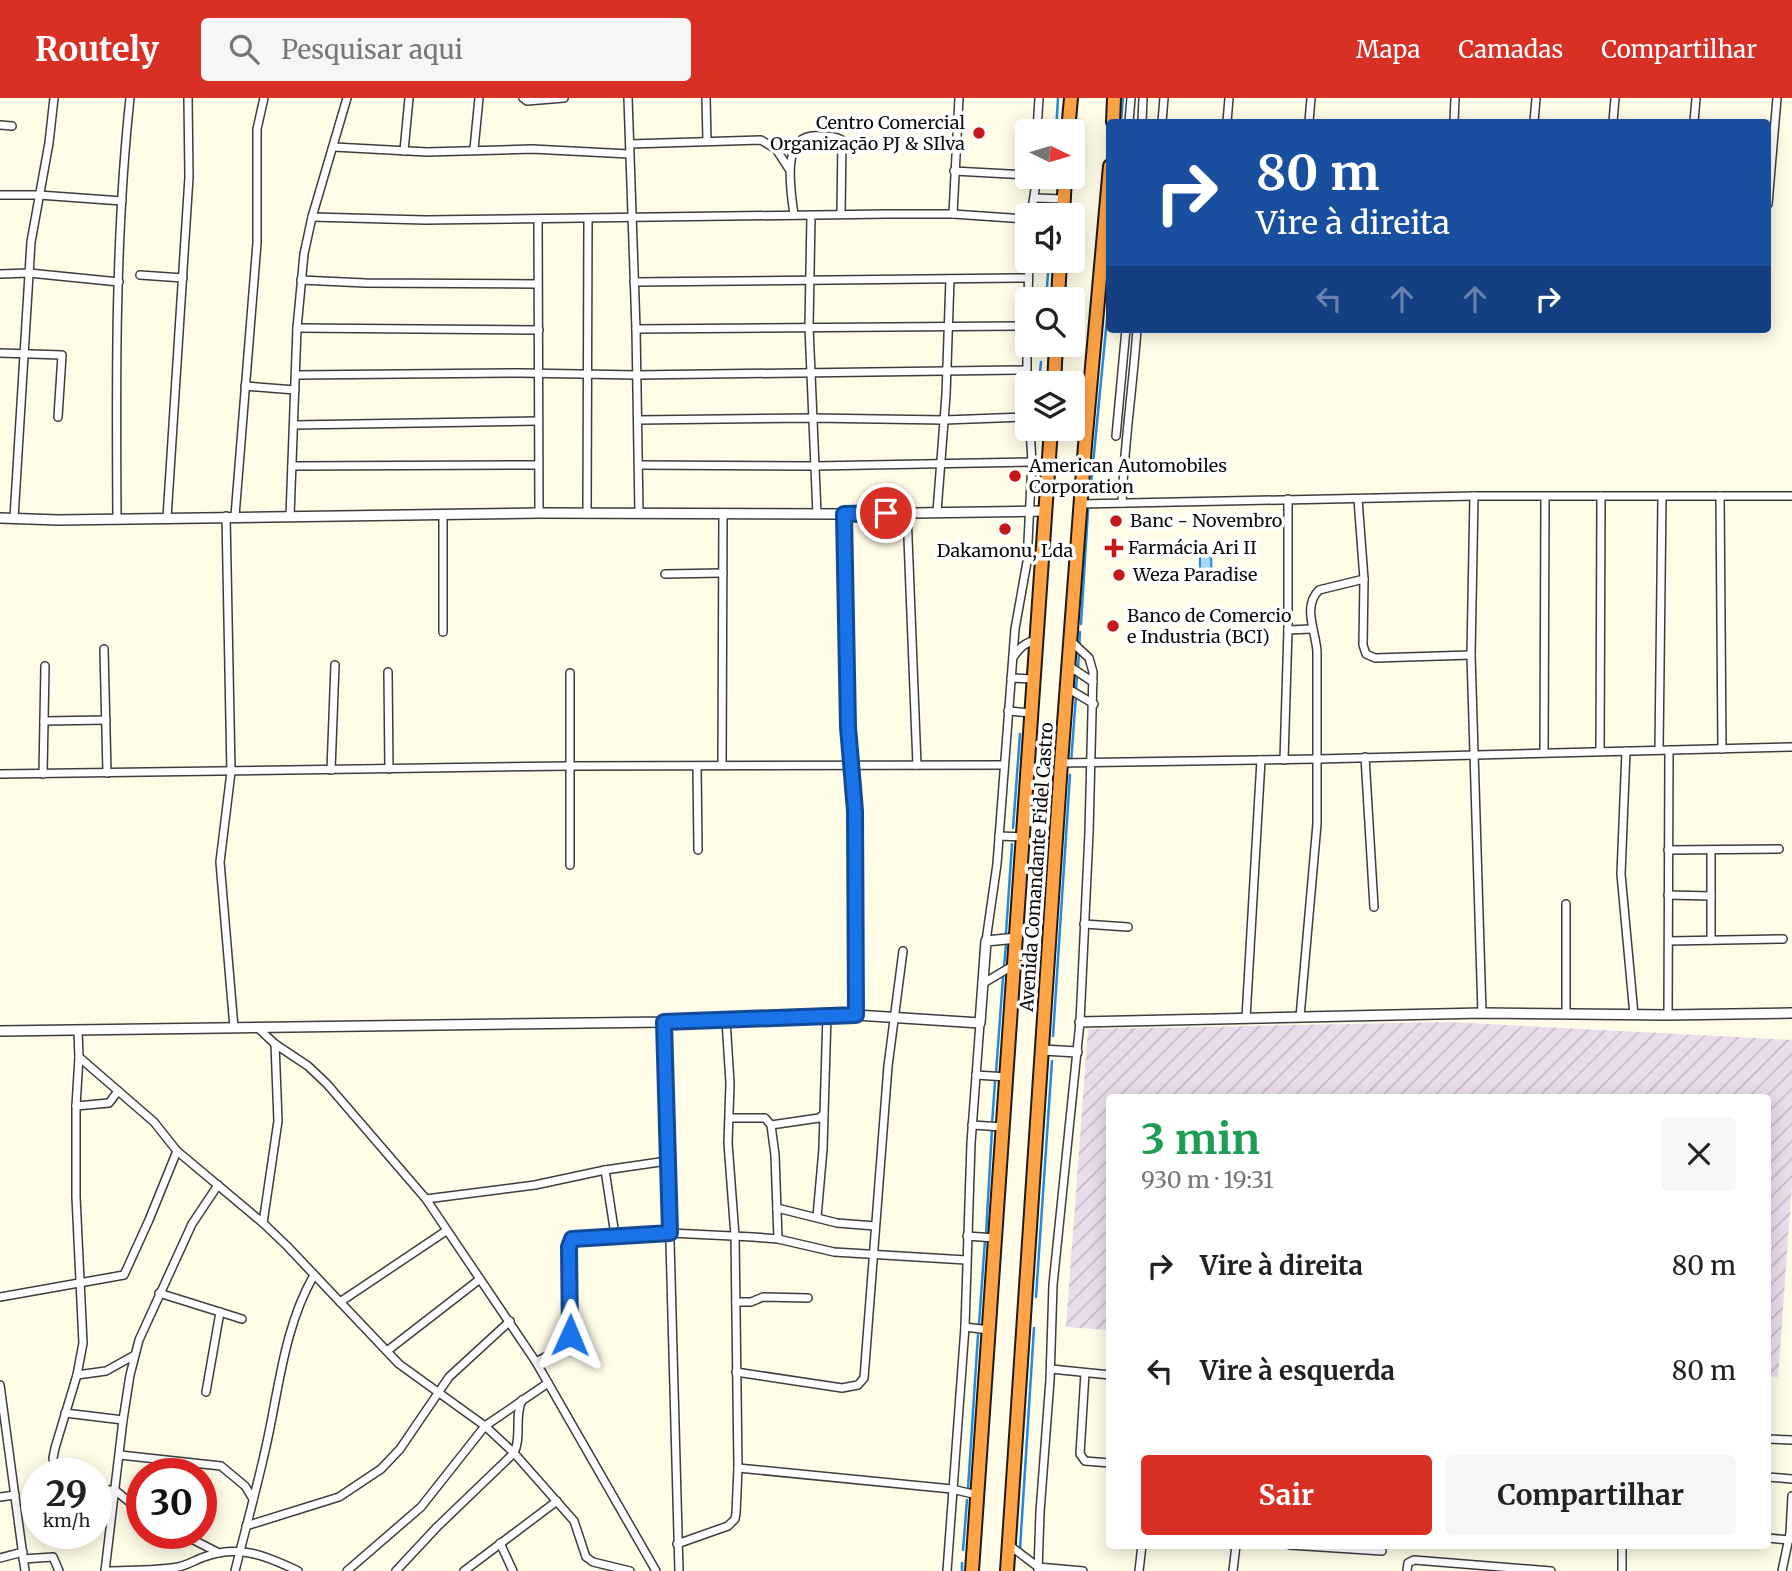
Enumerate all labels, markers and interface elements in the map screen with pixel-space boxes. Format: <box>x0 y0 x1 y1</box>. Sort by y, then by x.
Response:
search box <box>201 18 691 81</box>
text: Routely <box>35 29 159 70</box>
icon: search <box>225 30 263 68</box>
text: Pesquisar aqui <box>281 33 463 66</box>
text: Mapa <box>1356 34 1420 65</box>
text: Camadas <box>1458 34 1563 65</box>
text: Compartilhar <box>1601 34 1757 65</box>
place label: Centro Comercial Organização PJ & SIlva <box>770 111 965 155</box>
north arrow <box>1015 119 1085 189</box>
map controls <box>1015 119 1085 441</box>
marker: Centro Comercial Organização PJ & SIlva <box>971 125 987 141</box>
text: 80 m <box>1256 142 1379 203</box>
icon: right <box>1141 147 1232 238</box>
button: sound <box>1015 203 1085 273</box>
text: Vire à direita <box>1256 203 1450 243</box>
icon: left <box>1310 280 1348 318</box>
icon: ahead <box>1383 280 1421 318</box>
icon: ahead <box>1456 280 1494 318</box>
icon: right <box>1529 280 1567 318</box>
button: search <box>1015 287 1085 357</box>
button: layers <box>1015 371 1085 441</box>
place label: American Automobiles Corporation <box>1028 454 1227 498</box>
marker: American Automobiles Corporation <box>1007 468 1023 484</box>
pin <box>856 483 916 543</box>
icon: arrive <box>867 494 905 532</box>
place label: Banc - Novembro <box>1130 509 1282 532</box>
marker: Banc - Novembro <box>1108 513 1124 529</box>
marker: Dakamonu, Lda <box>997 521 1013 537</box>
place label: Farmácia Ari II <box>1128 536 1257 559</box>
place label: Dakamonu, Lda <box>937 539 1074 562</box>
marker: Farmácia Ari II <box>1106 540 1122 556</box>
place label: Weza Paradise <box>1132 563 1257 586</box>
marker: Weza Paradise <box>1111 567 1127 583</box>
place label: Banco de Comercio e Industria (BCI) <box>1127 604 1292 648</box>
marker: Banco de Comercio e Industria (BCI) <box>1105 618 1121 634</box>
street label: Avenida Comandante Fidel Castro <box>1015 721 1058 1013</box>
text: 3 min <box>1141 1113 1260 1165</box>
button: close <box>1662 1117 1736 1191</box>
text: 930 m · 19:31 <box>1141 1165 1274 1194</box>
icon: right <box>1141 1247 1179 1285</box>
text: Vire à direita <box>1200 1249 1363 1282</box>
text: 80 m <box>1672 1249 1736 1282</box>
position arrow <box>533 1298 607 1372</box>
icon: left <box>1141 1352 1179 1390</box>
text: Vire à esquerda <box>1200 1354 1395 1387</box>
text: 80 m <box>1672 1354 1736 1387</box>
button: Sair <box>1141 1455 1432 1535</box>
button: Compartilhar <box>1446 1455 1736 1535</box>
speed limit sign: 30 <box>126 1458 217 1549</box>
text: 29 <box>46 1472 87 1516</box>
text: km/h <box>43 1509 90 1532</box>

